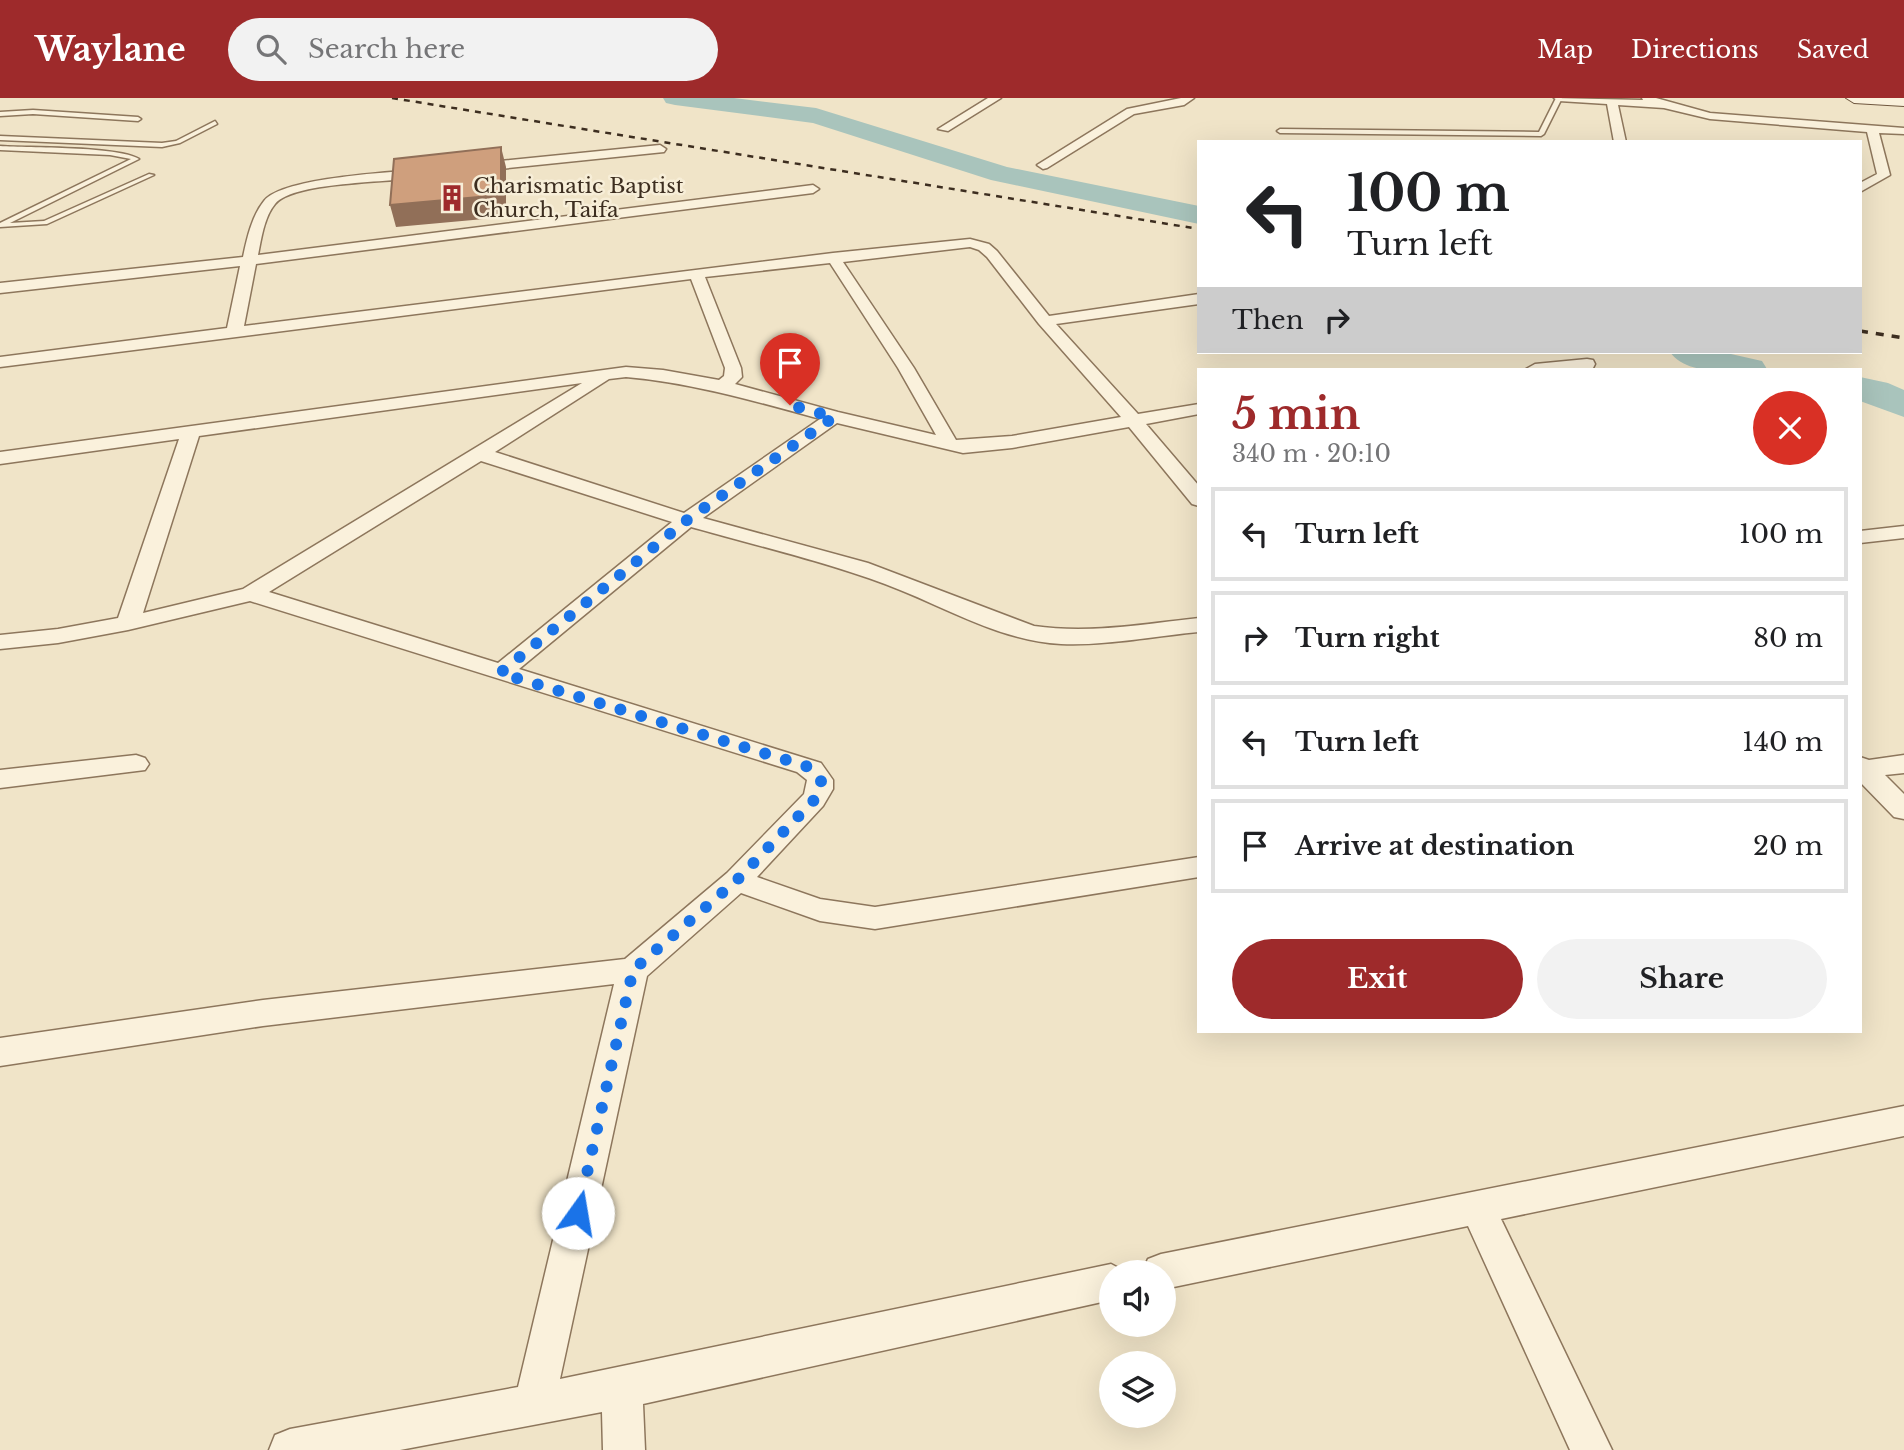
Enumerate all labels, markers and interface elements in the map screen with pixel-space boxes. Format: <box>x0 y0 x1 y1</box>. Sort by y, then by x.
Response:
search box <box>228 18 718 81</box>
text: Waylane <box>35 29 186 70</box>
icon: search <box>252 30 290 68</box>
text: Search here <box>308 33 465 65</box>
text: Map <box>1537 35 1593 64</box>
text: Directions <box>1631 35 1759 64</box>
text: Saved <box>1797 35 1869 64</box>
text: 100 m <box>1347 163 1510 224</box>
icon: left <box>1232 168 1323 259</box>
place label: Charismatic Baptist Church, Taifa <box>473 173 684 223</box>
building icon: Charismatic Baptist Church, Taifa <box>437 183 467 213</box>
text: Turn left <box>1347 224 1493 264</box>
icon: right <box>1318 301 1356 339</box>
text: Then <box>1232 304 1304 336</box>
pin <box>760 333 820 405</box>
icon: arrive <box>771 344 809 382</box>
text: 5 min <box>1232 388 1360 440</box>
button: close <box>1753 391 1827 465</box>
text: 340 m · 20:10 <box>1232 440 1391 468</box>
icon: left <box>1236 515 1274 553</box>
text: Turn left <box>1295 518 1419 550</box>
text: 100 m <box>1739 518 1823 550</box>
icon: right <box>1236 619 1274 657</box>
text: Turn right <box>1295 622 1440 654</box>
text: 80 m <box>1753 622 1823 654</box>
icon: left <box>1236 723 1274 761</box>
text: Turn left <box>1295 726 1419 758</box>
text: 140 m <box>1742 726 1823 758</box>
icon: arrive <box>1236 827 1274 865</box>
text: Arrive at destination <box>1295 830 1575 862</box>
text: 20 m <box>1753 830 1823 862</box>
button: Exit <box>1232 939 1523 1019</box>
button: Share <box>1537 939 1827 1019</box>
position arrow <box>541 1176 615 1250</box>
map controls <box>1099 1260 1176 1428</box>
button: sound <box>1099 1260 1176 1337</box>
button: layers <box>1099 1351 1176 1428</box>

